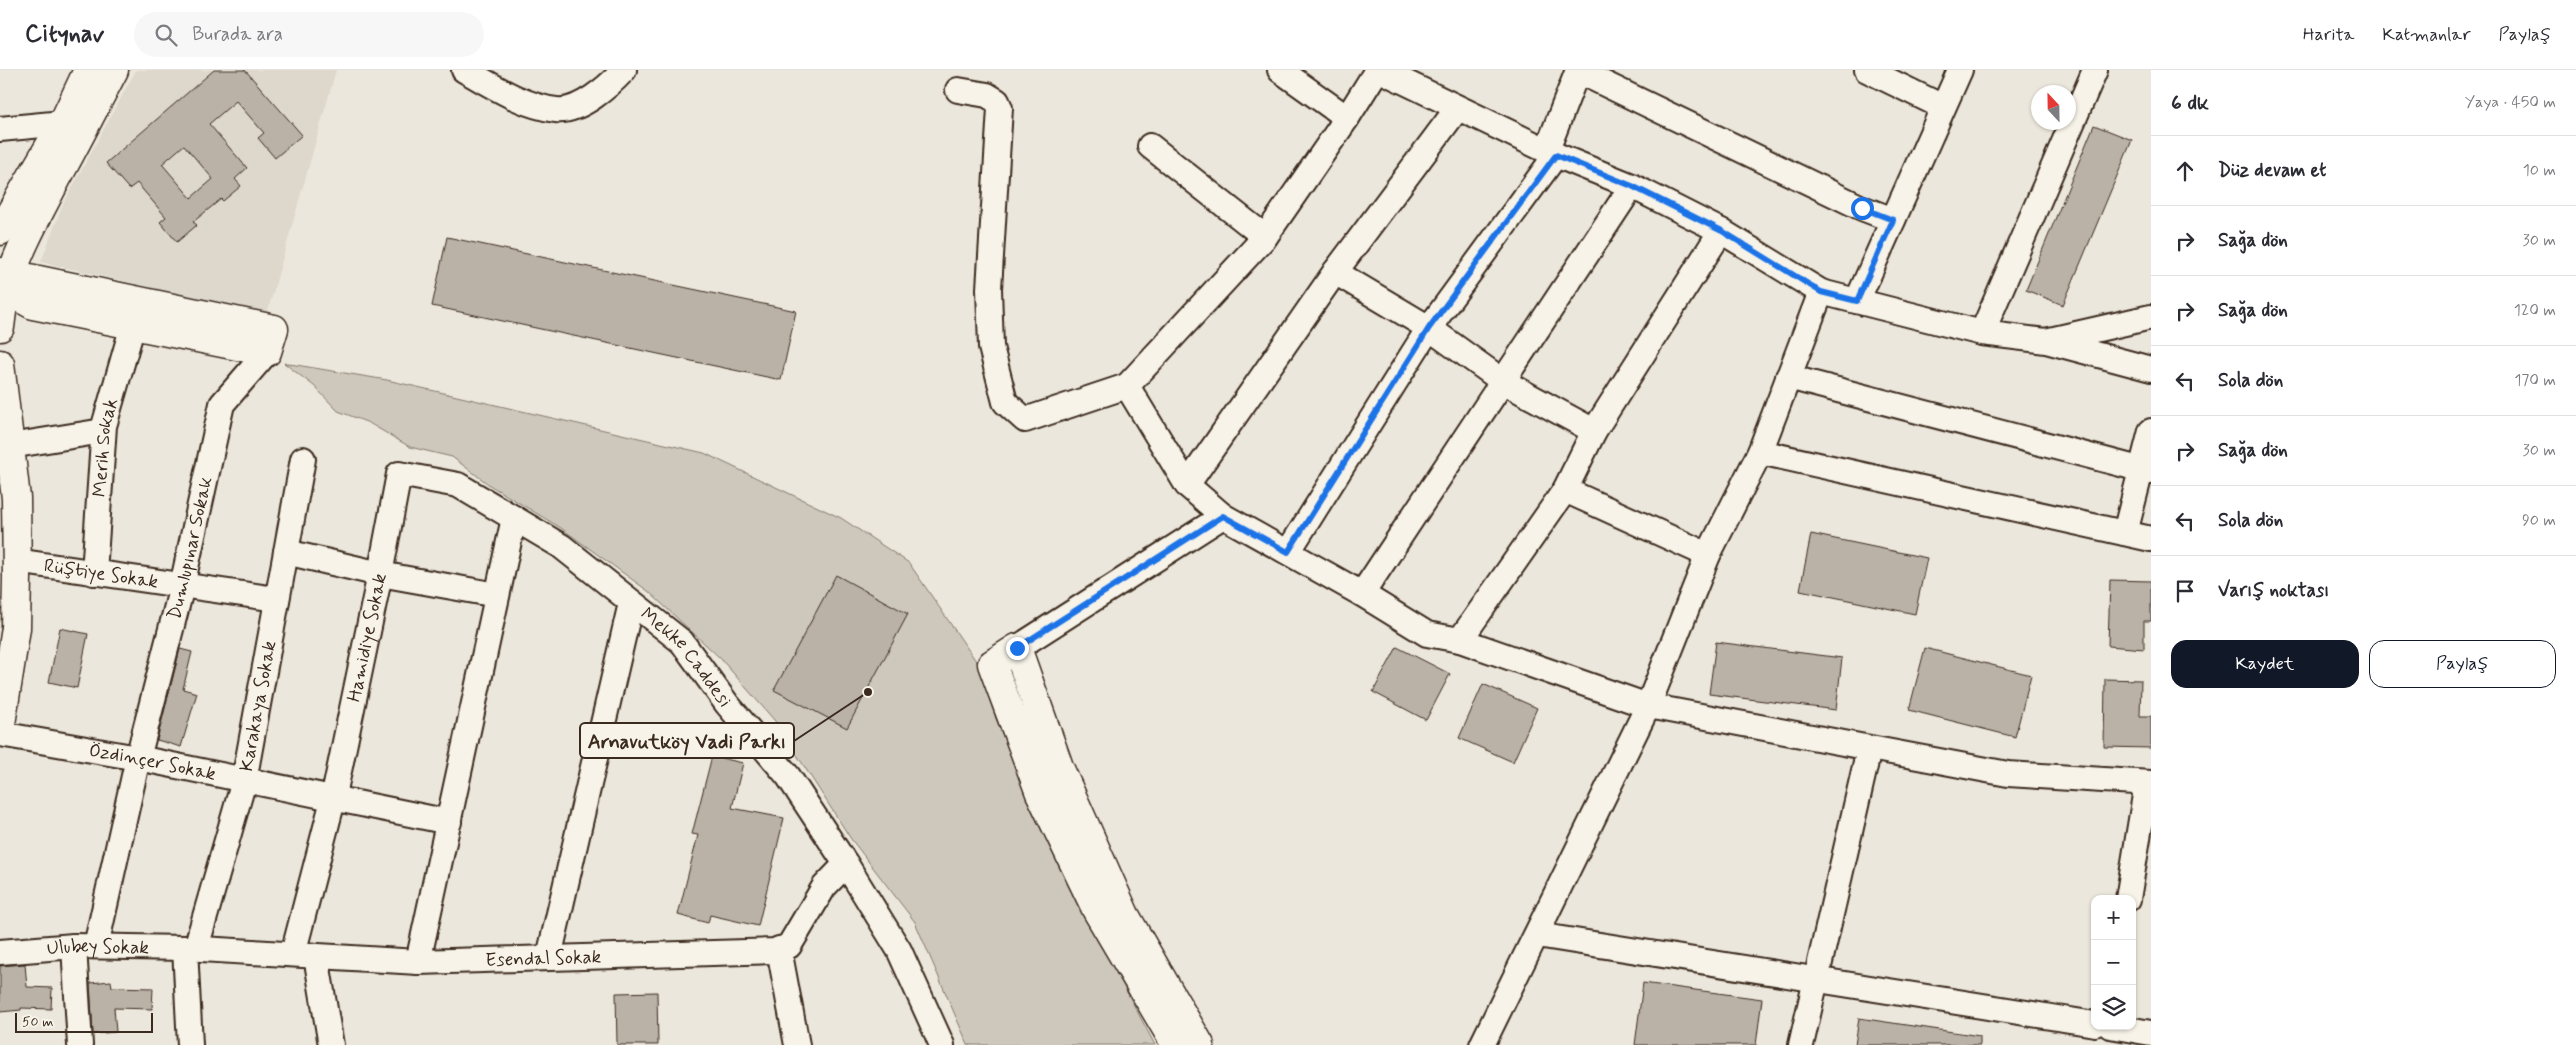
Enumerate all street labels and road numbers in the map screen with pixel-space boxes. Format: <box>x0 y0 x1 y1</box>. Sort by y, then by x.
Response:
street label: Merih Sokak <box>87 395 124 498</box>
street label: Dumlupınar Sokak <box>161 474 218 622</box>
street label: Rüştiye Sokak <box>42 553 160 594</box>
street label: Hamidiye Sokak <box>341 571 392 704</box>
street label: Mekke Caddesi <box>636 601 738 712</box>
street label: Karakaya Sokak <box>234 638 282 773</box>
street label: Özdinçer Sokak <box>87 737 219 786</box>
street label: Ulubey Sokak <box>46 933 150 961</box>
street label: Esendal Sokak <box>485 944 602 972</box>

